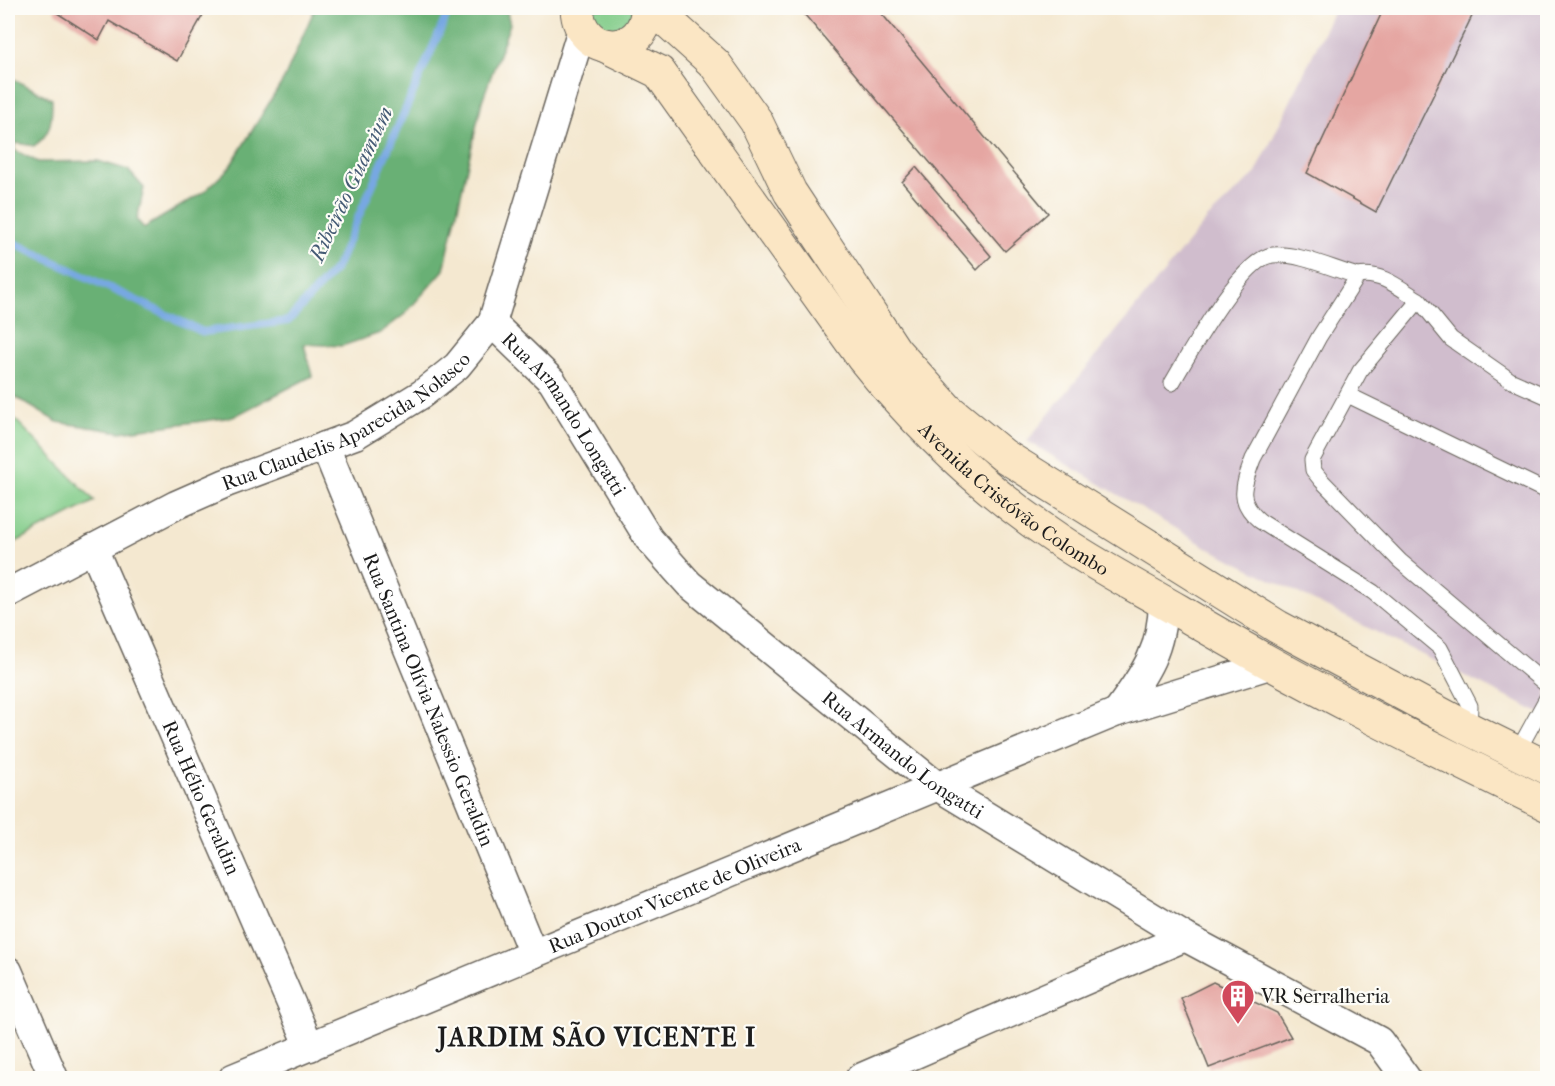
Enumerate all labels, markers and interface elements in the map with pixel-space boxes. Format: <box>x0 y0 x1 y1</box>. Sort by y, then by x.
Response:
water label: Ribeirão Guamium <box>304 103 397 267</box>
street label: Rua Armando Longatti <box>497 328 631 500</box>
street label: Rua Claudelis Aparecida Nolasco <box>219 348 475 496</box>
street label: Avenida Cristóvão Colombo <box>913 417 1113 581</box>
street label: Rua Santina Olívia Nalessio Geraldin <box>358 550 499 850</box>
street label: Rua Armando Longatti <box>817 686 988 824</box>
street label: Rua Hélio Geraldin <box>157 717 245 879</box>
street label: Rua Doutor Vicente de Oliveira <box>545 833 805 958</box>
building icon: VR Serralheria <box>1220 978 1256 1025</box>
place label: VR Serralheria <box>1260 985 1390 1008</box>
district label: JARDIM SÃO VICENTE I <box>434 1021 757 1053</box>

